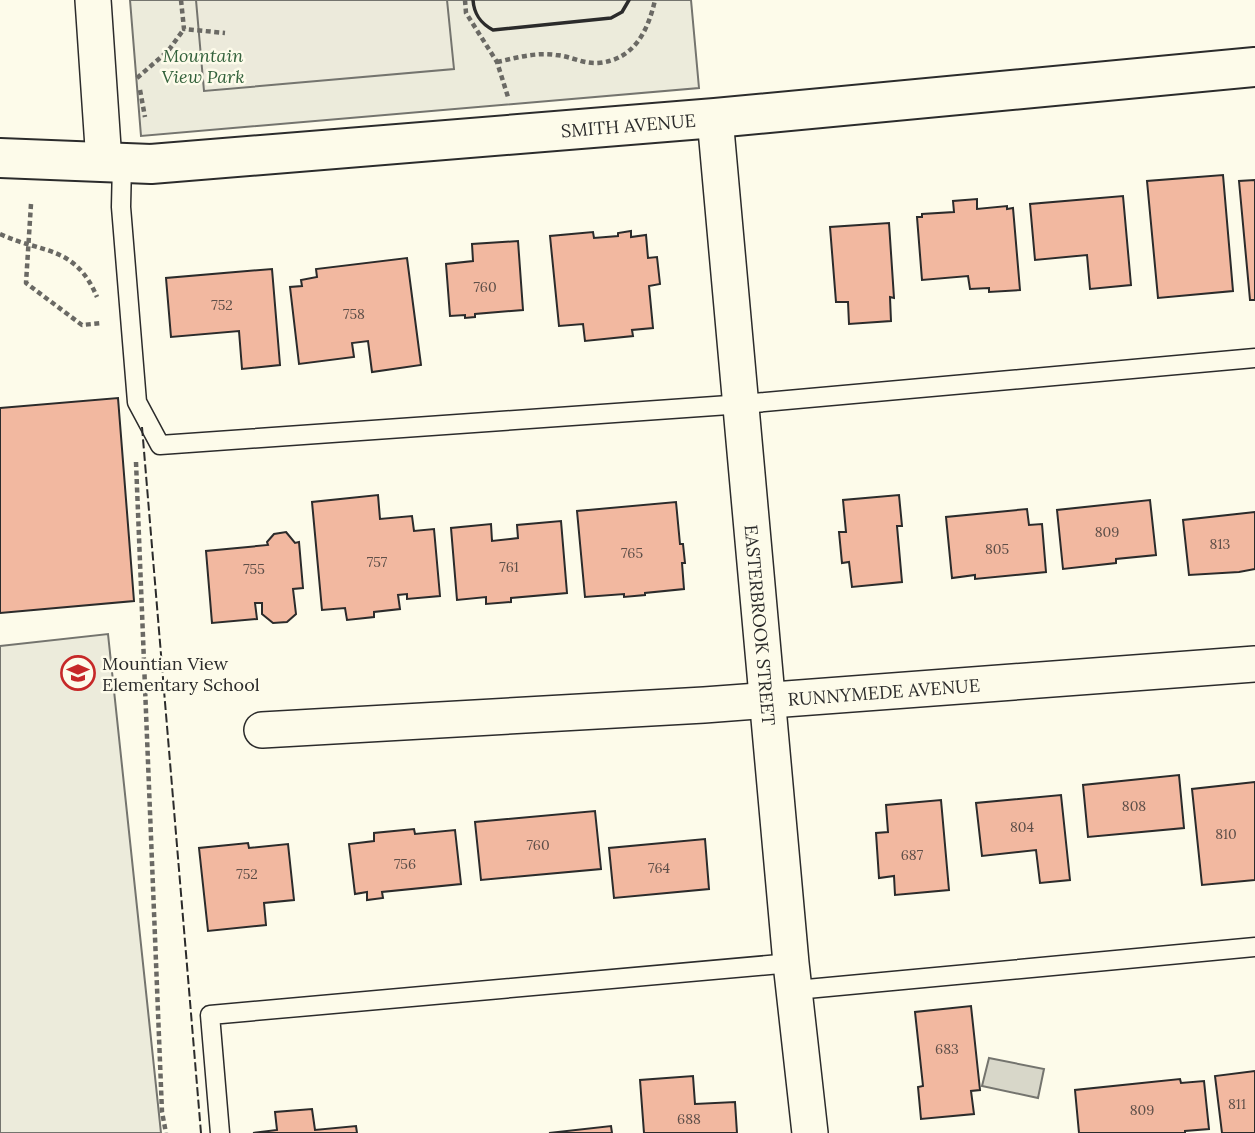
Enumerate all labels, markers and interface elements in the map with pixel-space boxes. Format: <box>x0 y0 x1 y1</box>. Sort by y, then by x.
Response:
park label: Mountain View Park <box>161 44 245 88</box>
street label: SMITH AVENUE <box>560 108 697 142</box>
house number: 760 <box>473 278 497 296</box>
house number: 752 <box>211 296 233 314</box>
house number: 758 <box>343 305 365 323</box>
house number: 809 <box>1095 523 1119 541</box>
street label: EASTERBROOK STREET <box>740 524 781 727</box>
house number: 813 <box>1210 535 1231 553</box>
house number: 805 <box>985 540 1009 558</box>
house number: 765 <box>621 544 643 562</box>
house number: 757 <box>367 553 388 571</box>
house number: 761 <box>499 558 519 576</box>
house number: 755 <box>243 560 265 578</box>
place label: Mountian View Elementary School <box>102 652 260 696</box>
school or university icon: Mountian View Elementary School <box>59 654 97 692</box>
street label: RUNNYMEDE AVENUE <box>787 673 981 710</box>
house number: 808 <box>1122 797 1146 815</box>
house number: 804 <box>1010 818 1034 836</box>
house number: 810 <box>1215 825 1237 843</box>
house number: 760 <box>526 836 550 854</box>
house number: 687 <box>901 846 924 864</box>
house number: 756 <box>394 855 416 873</box>
house number: 764 <box>648 859 670 877</box>
house number: 752 <box>236 865 258 883</box>
house number: 683 <box>935 1040 959 1058</box>
house number: 811 <box>1228 1095 1246 1113</box>
house number: 809 <box>1130 1101 1154 1119</box>
house number: 688 <box>677 1110 701 1128</box>

